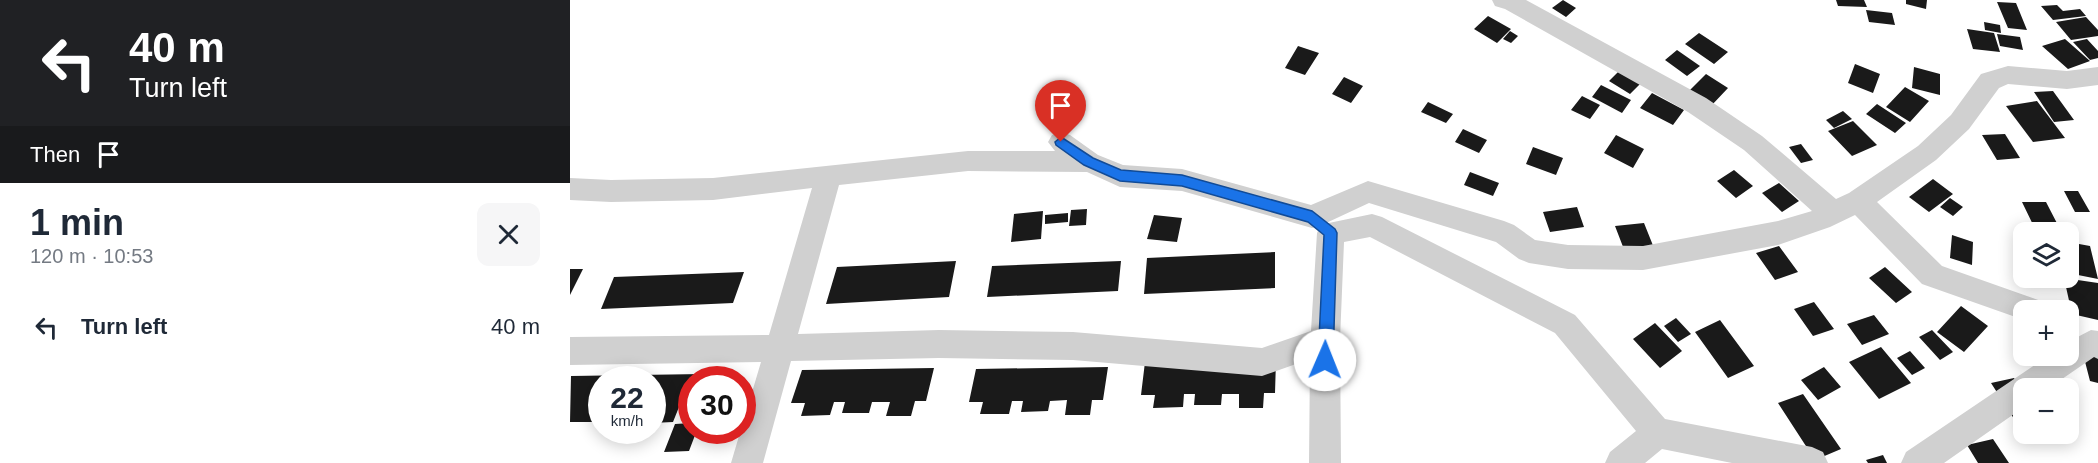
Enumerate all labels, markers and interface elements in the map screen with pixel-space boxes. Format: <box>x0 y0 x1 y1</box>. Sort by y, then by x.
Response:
icon: left <box>30 24 108 102</box>
text: 40 m <box>129 24 225 71</box>
text: Turn left <box>129 73 227 103</box>
pin <box>1035 80 1086 142</box>
icon: arrive <box>1044 89 1077 122</box>
icon: arrive <box>92 138 125 171</box>
text: Then <box>30 142 80 167</box>
text: 1 min <box>30 202 124 243</box>
button: close <box>477 203 540 266</box>
map controls <box>2013 222 2079 444</box>
button: layers <box>2013 222 2079 288</box>
text: 120 m · 10:53 <box>30 245 153 267</box>
button: + <box>2013 300 2079 366</box>
icon: left <box>30 311 63 344</box>
text: Turn left <box>81 314 167 339</box>
text: 40 m <box>491 314 540 339</box>
position arrow <box>1293 328 1357 392</box>
speed limit sign: 30 <box>678 366 756 444</box>
button: − <box>2013 378 2079 444</box>
text: 22 <box>610 381 644 414</box>
text: km/h <box>611 412 643 429</box>

